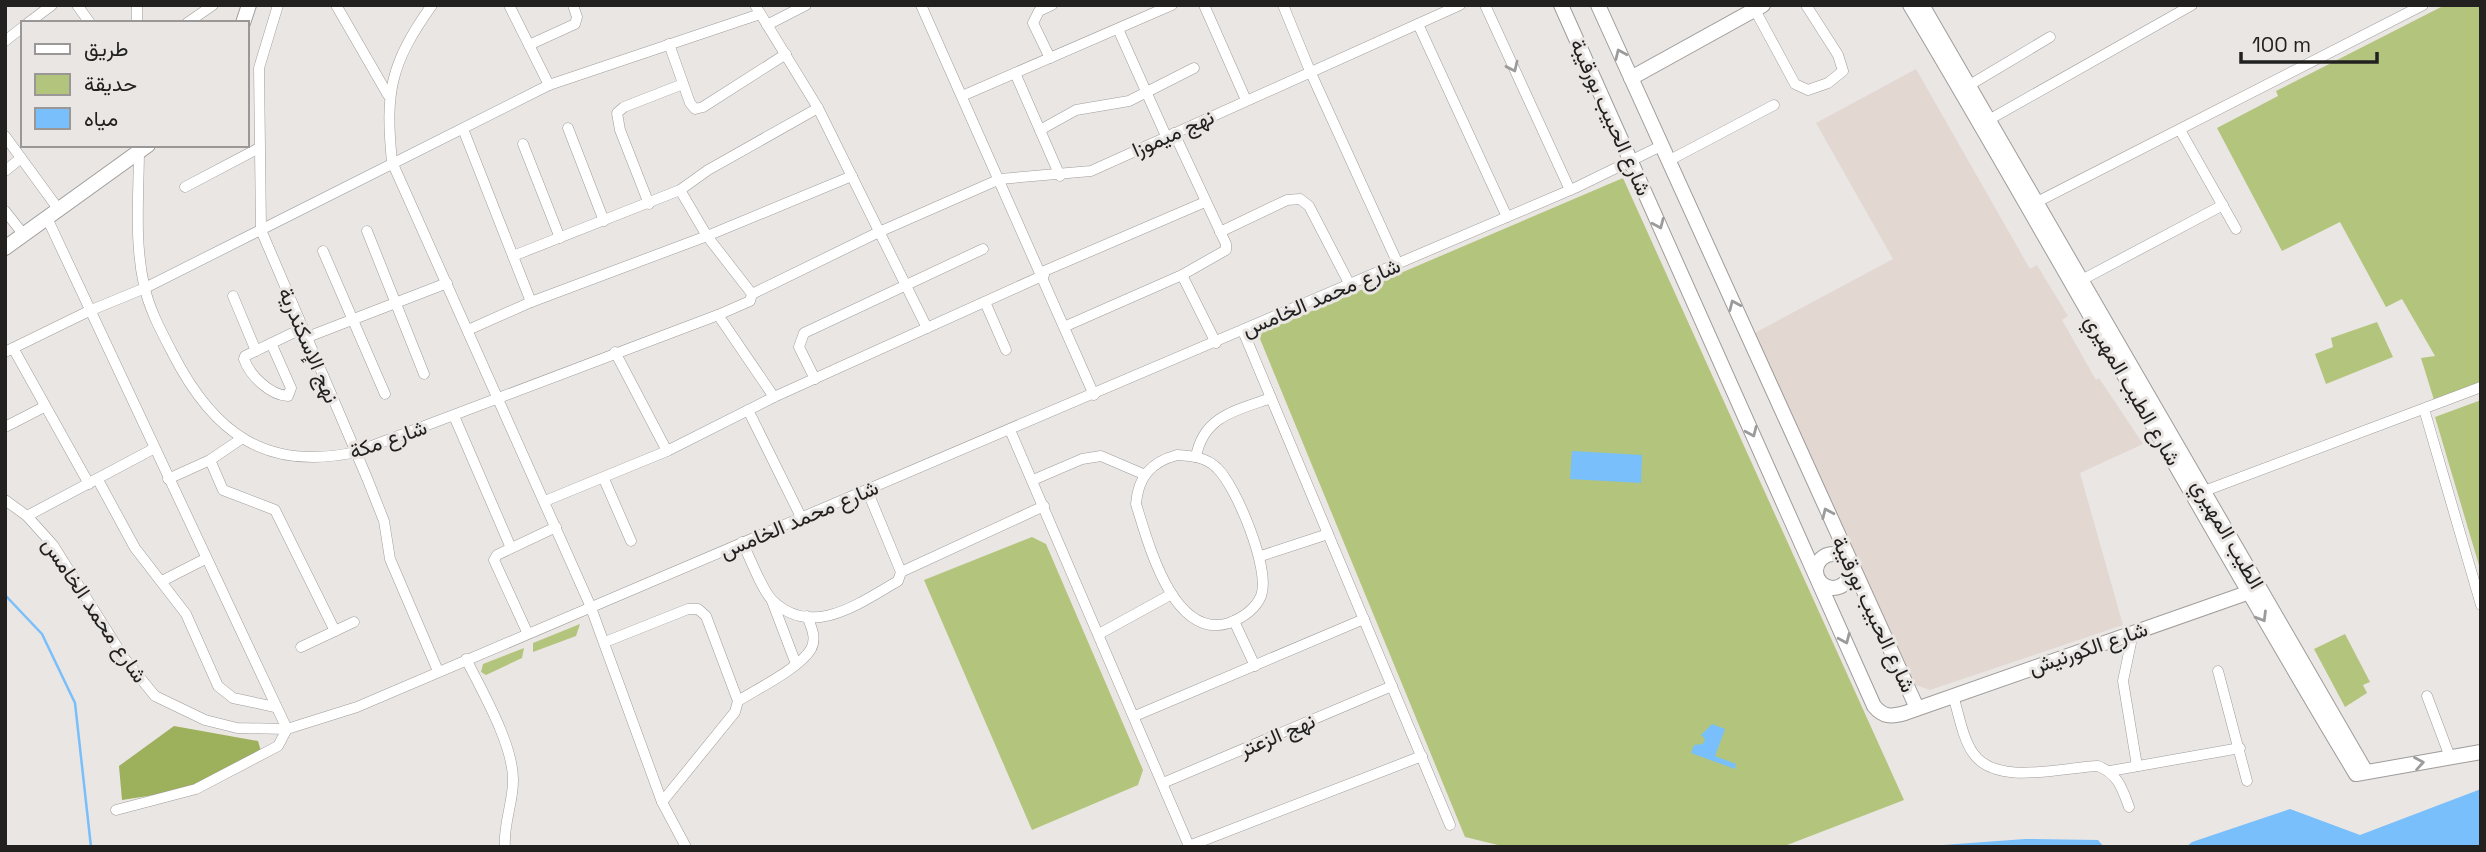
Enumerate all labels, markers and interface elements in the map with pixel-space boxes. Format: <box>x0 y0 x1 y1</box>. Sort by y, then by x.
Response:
legend <box>21 21 248 147</box>
scale bar <box>2241 21 2378 65</box>
text: 100 m <box>2252 31 2311 58</box>
street label: شارع الحبيب بورقيبة <box>1563 34 1658 200</box>
text: طريق <box>84 35 129 62</box>
one-way arrow <box>1614 48 1628 61</box>
one-way arrow <box>1505 60 1519 72</box>
text: حديقة <box>84 70 137 97</box>
street label: نهج ميموزا <box>1128 103 1219 164</box>
text: مياه <box>84 105 118 132</box>
one-way arrow <box>1651 217 1665 229</box>
street label: شارع محمد الخامس <box>1238 251 1405 343</box>
street label: نهج الإسكندرية <box>272 283 346 407</box>
one-way arrow <box>1728 300 1742 313</box>
street label: شارع الطيب المهيري <box>2075 310 2187 472</box>
street label: شارع مكة <box>346 413 431 466</box>
one-way arrow <box>1744 424 1758 437</box>
street label: شارع محمد الخامس <box>716 473 883 565</box>
street label: الطيب المهيري <box>2182 474 2270 596</box>
one-way arrow <box>1821 508 1835 520</box>
street label: شارع محمد الخامس <box>36 532 154 688</box>
street label: شارع الحبيب بورقيبة <box>1825 532 1922 697</box>
one-way arrow <box>2253 609 2266 622</box>
street label: شارع الكورنيش <box>2025 615 2151 682</box>
one-way arrow <box>1837 632 1851 645</box>
street label: نهج الزعتر <box>1234 707 1320 764</box>
one-way arrow <box>2413 756 2424 771</box>

